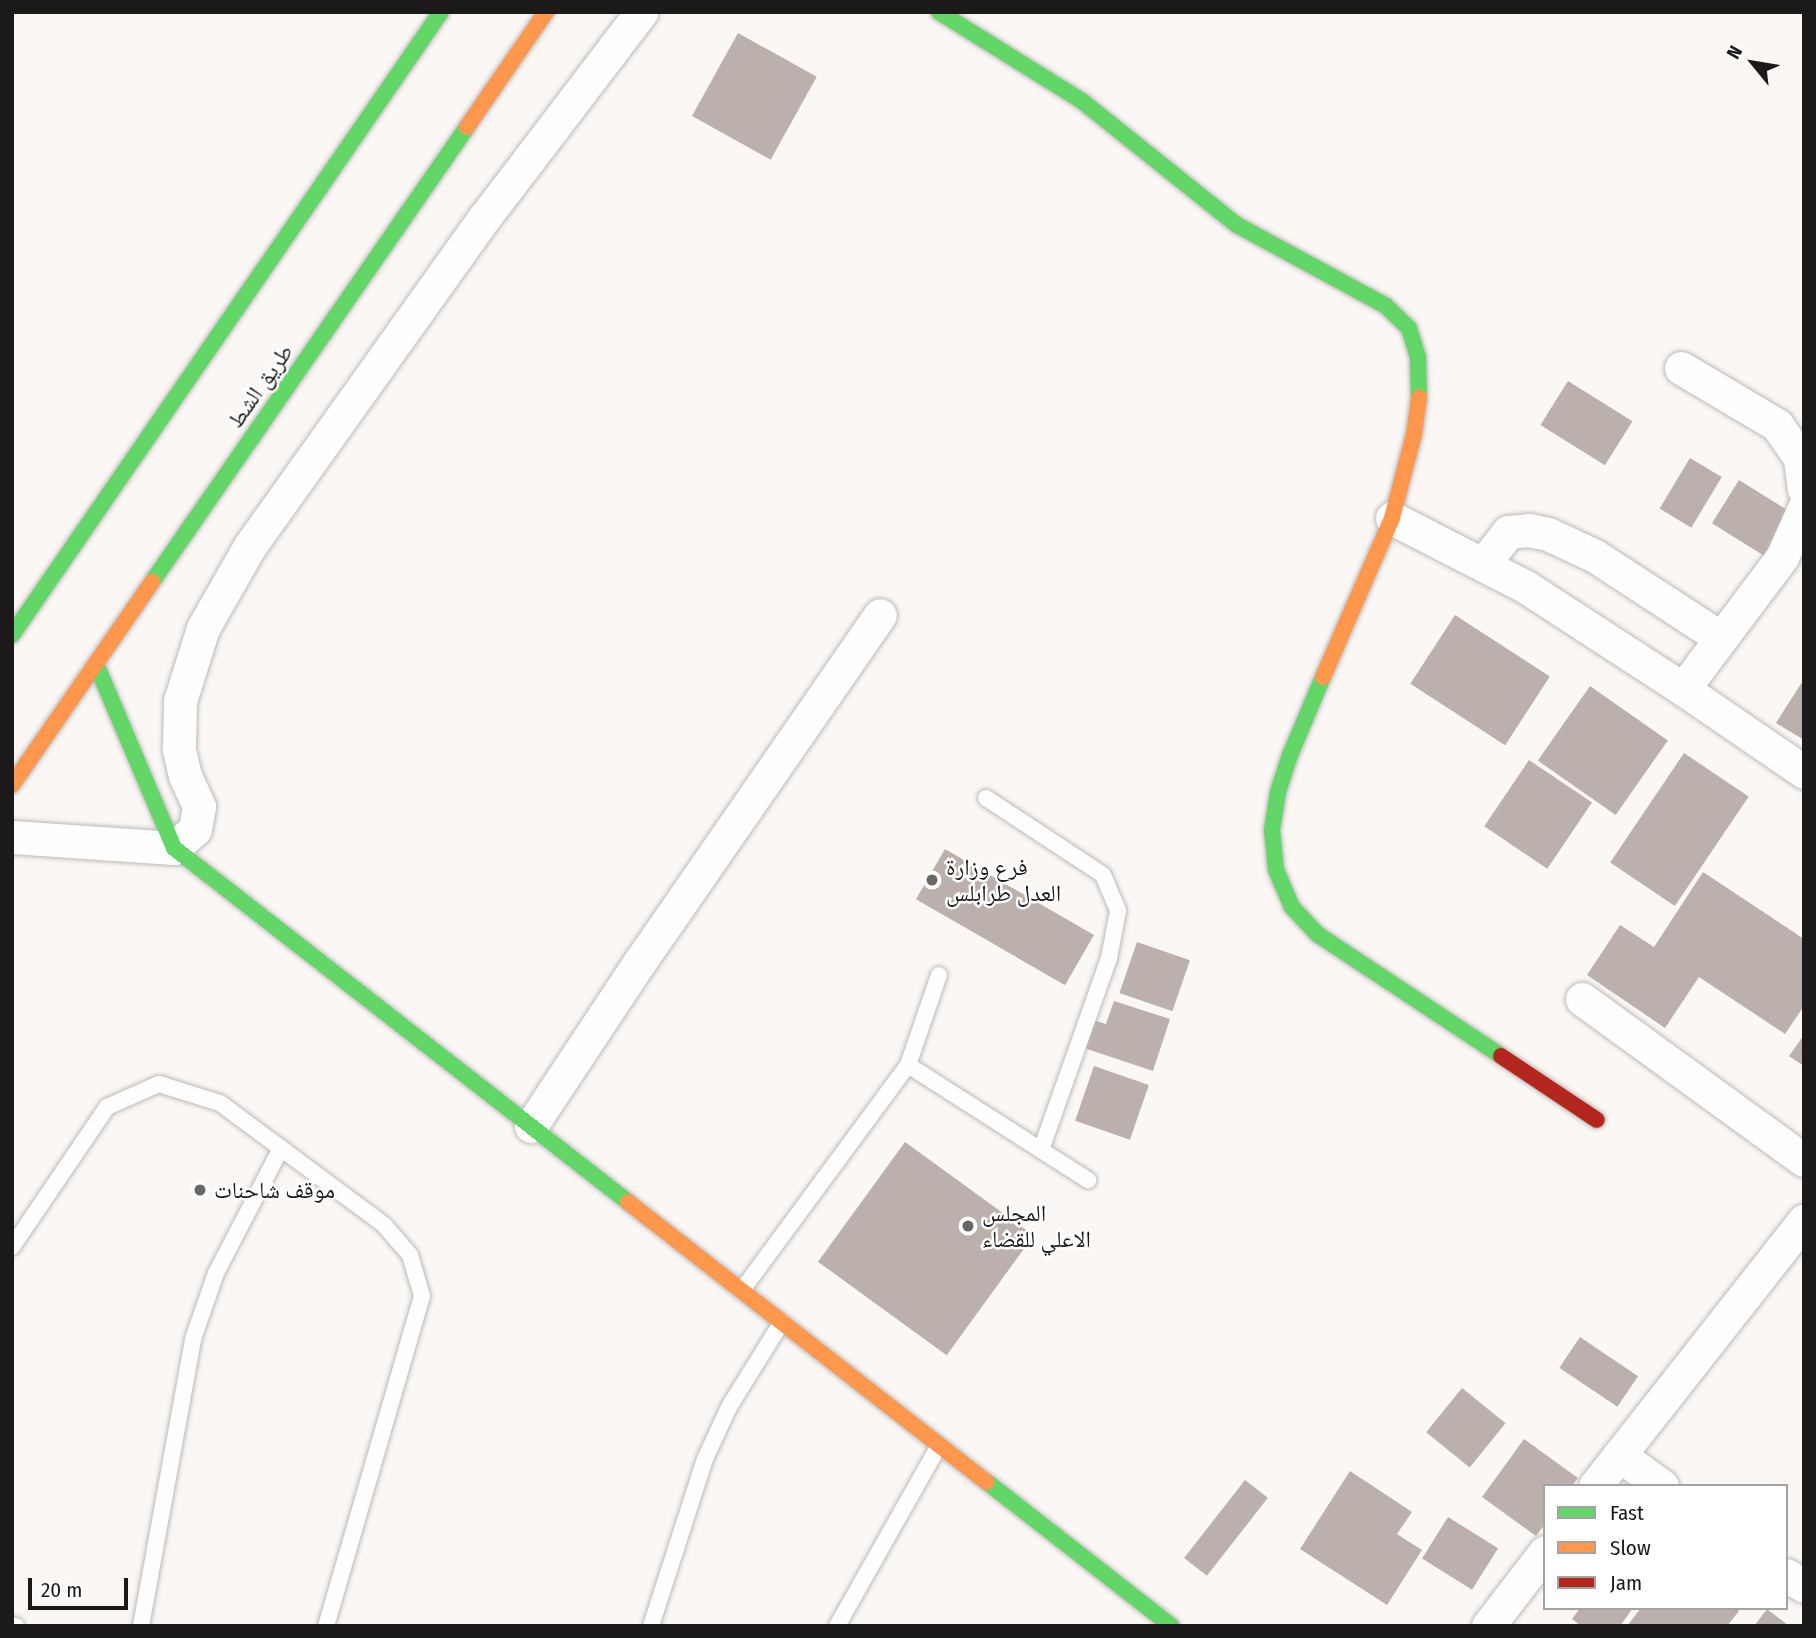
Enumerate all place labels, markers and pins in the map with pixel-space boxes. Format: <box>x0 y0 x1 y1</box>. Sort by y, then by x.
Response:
place label: فرع وزارة العدل طرابلس <box>946 853 1061 907</box>
marker: فرع وزارة العدل طرابلس <box>924 872 940 888</box>
place label: موقف شاحنات <box>214 1176 335 1204</box>
marker: موقف شاحنات <box>192 1182 208 1198</box>
place label: المجلس الاعلي للقضاء <box>982 1199 1091 1253</box>
marker: المجلس الاعلي للقضاء <box>960 1218 976 1234</box>

